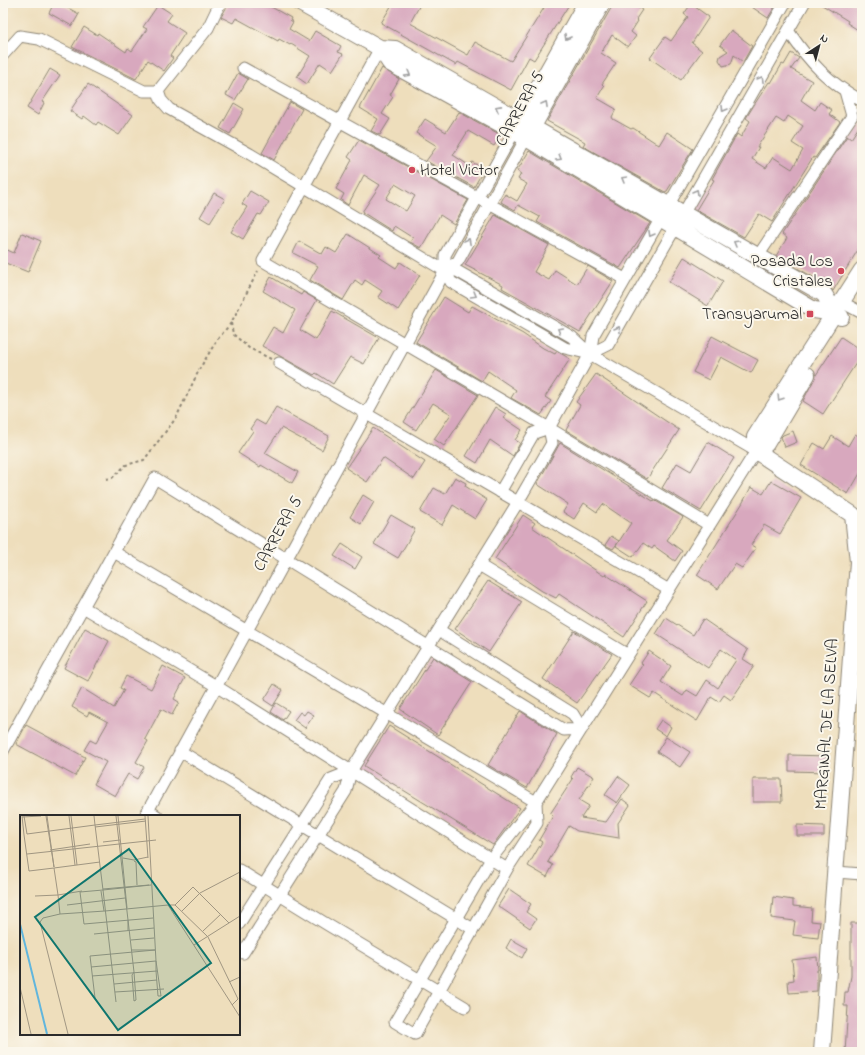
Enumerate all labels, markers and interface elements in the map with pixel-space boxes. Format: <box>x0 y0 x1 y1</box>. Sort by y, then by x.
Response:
north arrow <box>799 26 839 66</box>
text: N <box>817 30 832 47</box>
one-way arrow <box>564 33 572 40</box>
street label: CARRERA 5 <box>489 67 551 151</box>
one-way arrow <box>404 69 411 76</box>
one-way arrow <box>757 76 764 83</box>
one-way arrow <box>541 101 548 108</box>
one-way arrow <box>495 105 503 112</box>
one-way arrow <box>721 105 728 113</box>
one-way arrow <box>555 153 562 161</box>
place label: Hotel Victor <box>420 158 499 183</box>
marker: Hotel Victor <box>407 165 417 175</box>
one-way arrow <box>621 176 628 183</box>
one-way arrow <box>692 188 699 196</box>
one-way arrow <box>649 230 656 237</box>
one-way arrow <box>464 238 471 245</box>
one-way arrow <box>733 241 740 248</box>
place label: Posada Los Cristales <box>751 249 833 294</box>
marker: Posada Los Cristales <box>836 266 846 276</box>
one-way arrow <box>470 291 477 298</box>
place label: Transyarumal <box>702 302 802 328</box>
marker: Transyarumal <box>805 309 815 319</box>
one-way arrow <box>613 326 620 333</box>
one-way arrow <box>557 328 564 335</box>
one-way arrow <box>778 393 785 400</box>
street label: CARRERA 5 <box>247 492 309 576</box>
street label: MARGINAL DE LA SELVA <box>809 638 845 810</box>
inset map <box>20 815 240 1035</box>

